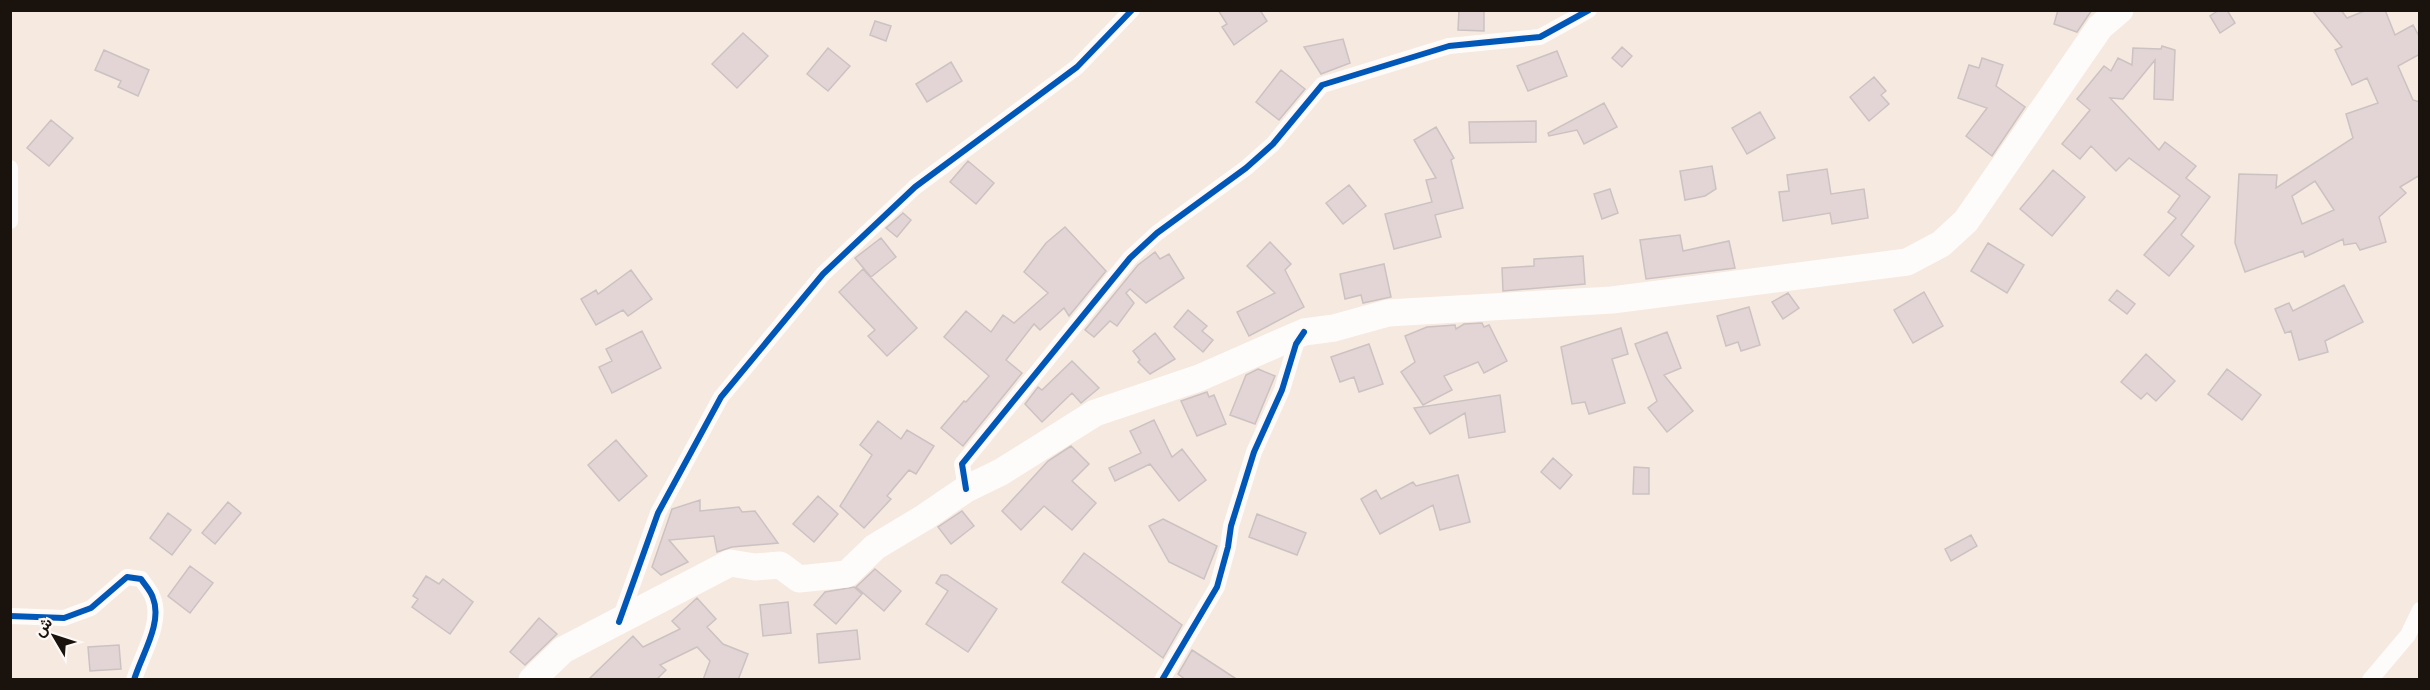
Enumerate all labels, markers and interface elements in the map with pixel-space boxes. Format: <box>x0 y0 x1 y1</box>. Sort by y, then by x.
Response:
north arrow <box>24 606 84 666</box>
text: ش <box>29 613 56 640</box>

